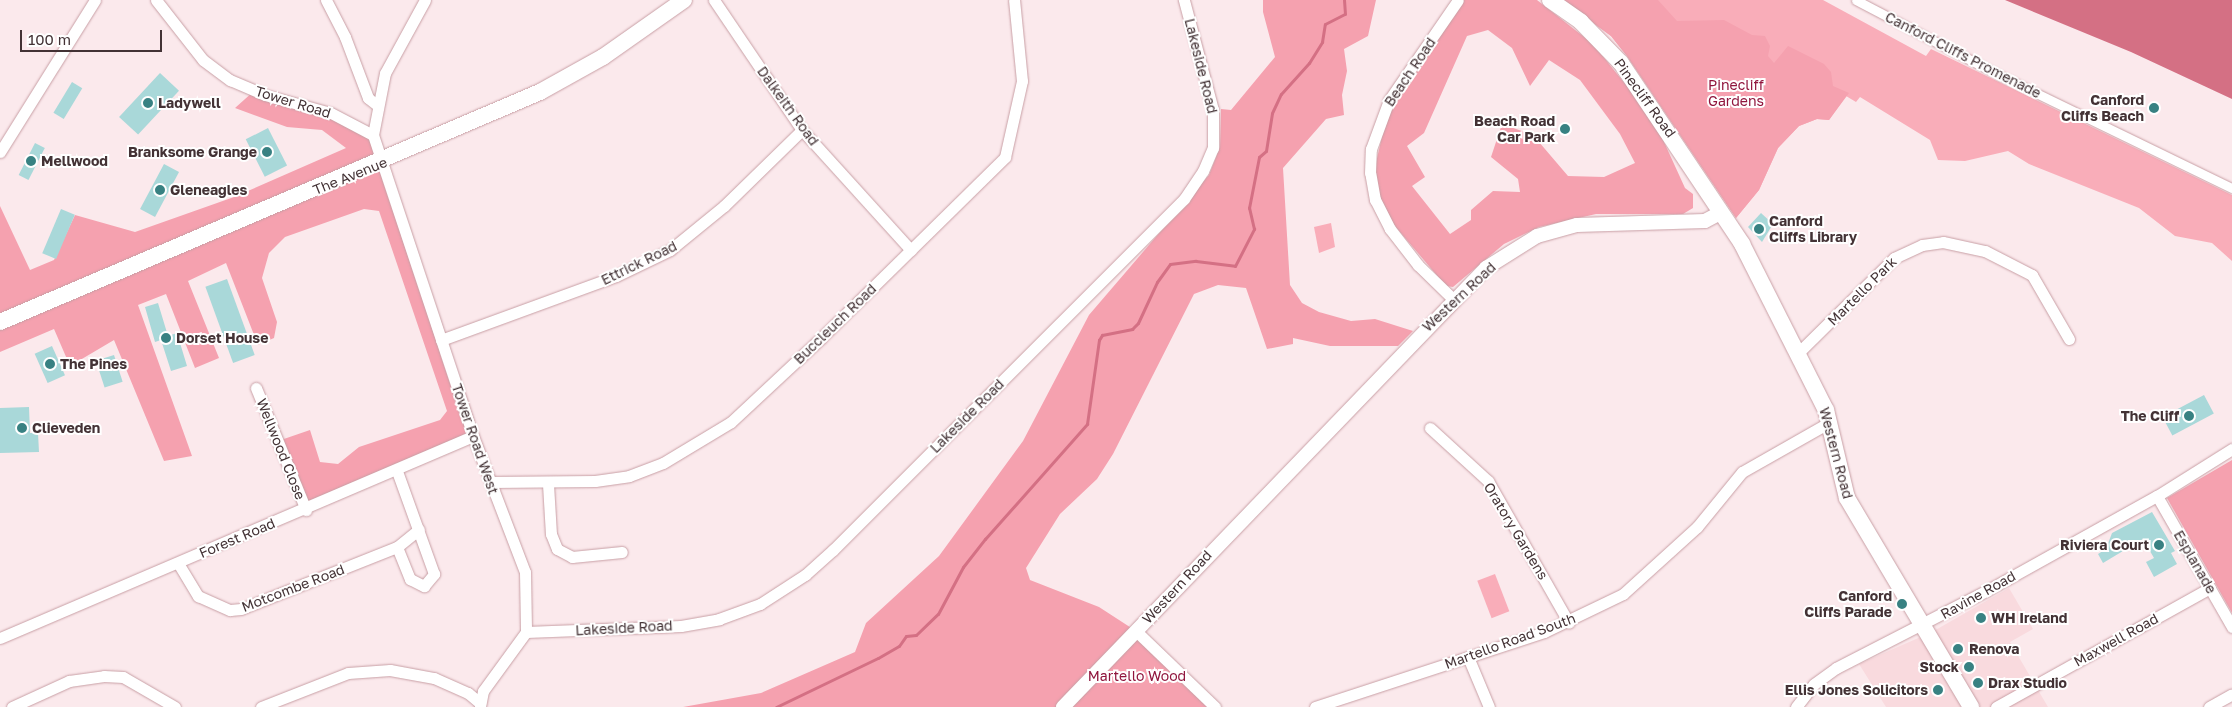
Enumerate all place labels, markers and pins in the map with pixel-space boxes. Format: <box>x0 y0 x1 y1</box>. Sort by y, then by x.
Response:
place label: Canford Cliffs Beach <box>2061 92 2144 124</box>
place label: Ladywell <box>158 95 221 111</box>
marker: Ladywell <box>142 97 154 109</box>
marker: Canford Cliffs Beach <box>2148 102 2160 114</box>
place label: Beach Road Car Park <box>1474 113 1555 146</box>
marker: Beach Road Car Park <box>1559 123 1571 135</box>
place label: Branksome Grange <box>128 144 257 160</box>
marker: Branksome Grange <box>261 146 273 158</box>
place label: Mellwood <box>41 153 108 169</box>
marker: Mellwood <box>25 155 37 167</box>
place label: Gleneagles <box>170 182 247 198</box>
marker: Gleneagles <box>154 184 166 196</box>
place label: Canford Cliffs Library <box>1769 213 1857 246</box>
marker: Canford Cliffs Library <box>1753 223 1765 235</box>
place label: Dorset House <box>176 330 268 346</box>
marker: Dorset House <box>160 332 172 344</box>
place label: The Pines <box>60 356 127 372</box>
marker: The Pines <box>44 358 56 370</box>
place label: The Cliff <box>2121 408 2179 424</box>
marker: The Cliff <box>2183 410 2195 422</box>
place label: Clieveden <box>32 420 100 436</box>
marker: Clieveden <box>16 422 28 434</box>
place label: Riviera Court <box>2060 537 2149 553</box>
marker: Riviera Court <box>2153 539 2165 551</box>
place label: Canford Cliffs Parade <box>1804 588 1892 620</box>
marker: Canford Cliffs Parade <box>1896 598 1908 610</box>
place label: WH Ireland <box>1991 610 2067 626</box>
marker: WH Ireland <box>1975 612 1987 624</box>
place label: Renova <box>1969 641 2019 657</box>
marker: Renova <box>1951 642 1965 656</box>
place label: Stock <box>1920 659 1959 675</box>
marker: Stock <box>1963 661 1975 673</box>
place label: Drax Studio <box>1988 675 2067 691</box>
marker: Drax Studio <box>1972 677 1984 689</box>
place label: Ellis Jones Solicitors <box>1785 682 1928 698</box>
marker: Ellis Jones Solicitors <box>1932 684 1944 696</box>

